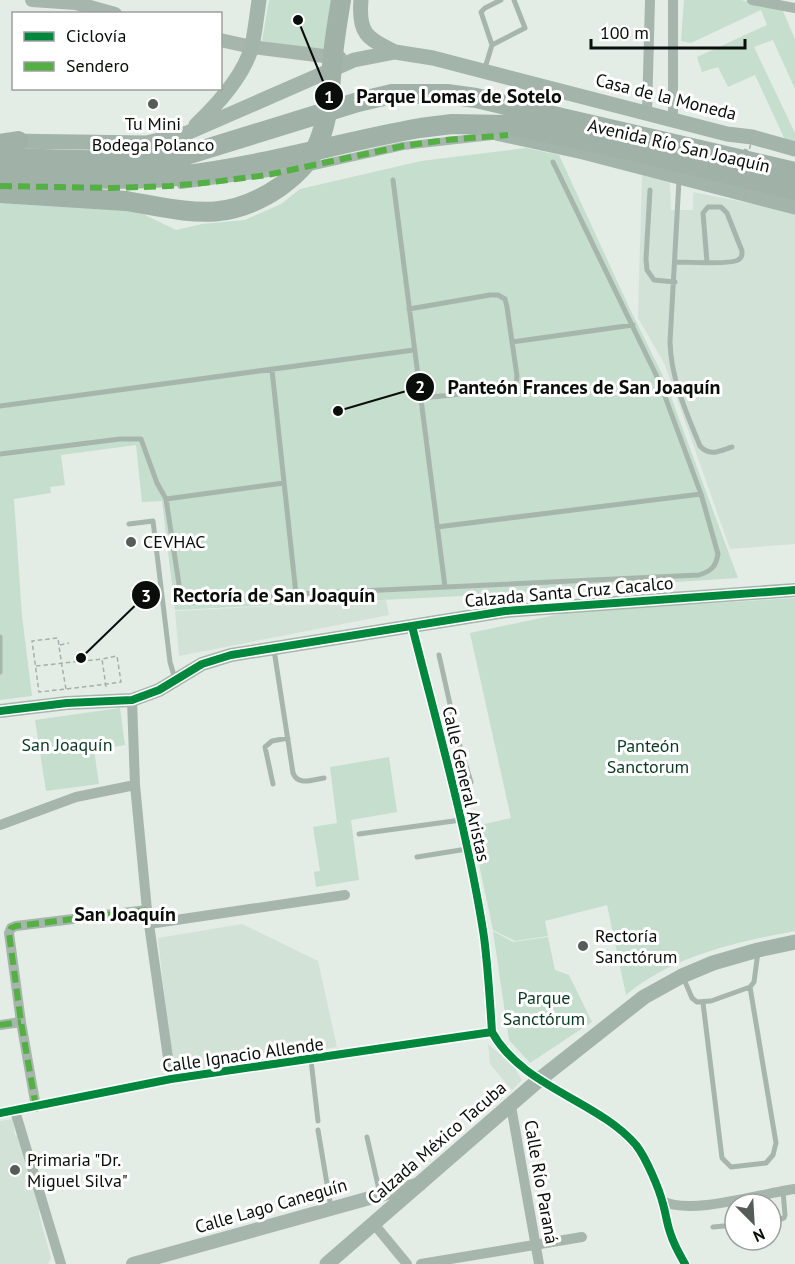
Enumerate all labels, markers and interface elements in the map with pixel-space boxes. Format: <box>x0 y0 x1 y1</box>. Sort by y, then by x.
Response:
legend <box>12 12 222 90</box>
scale bar <box>591 12 746 50</box>
text: 100 m <box>600 21 649 44</box>
text: Ciclovía <box>66 24 126 47</box>
text: Sendero <box>66 54 129 77</box>
street label: Casa de la Moneda <box>593 68 739 125</box>
callout: Parque Lomas de Sotelo <box>314 77 573 115</box>
text: Parque Lomas de Sotelo <box>356 83 562 109</box>
text: 1 <box>324 85 334 108</box>
marker: Tu Mini Bodega Polanco <box>146 97 160 111</box>
place label: Tu Mini Bodega Polanco <box>92 112 214 156</box>
street label: Avenida Río San Joaquín <box>586 113 773 178</box>
callout: Panteón Frances de San Joaquín <box>405 368 732 406</box>
text: Panteón Frances de San Joaquín <box>448 374 720 400</box>
text: 2 <box>415 375 425 398</box>
place label: CEVHAC <box>143 530 206 553</box>
marker: CEVHAC <box>124 535 138 549</box>
street label: Calzada Santa Cruz Cacalco <box>464 571 674 612</box>
callout: Rectoría de San Joaquín <box>131 576 388 614</box>
text: Rectoría de San Joaquín <box>173 582 375 608</box>
text: 3 <box>141 584 151 607</box>
street label: Calle General Aristas <box>437 704 496 864</box>
park label: San Joaquín <box>22 733 113 756</box>
park label: Panteón Sanctorum <box>607 734 689 778</box>
district label: San Joaquín <box>74 901 176 927</box>
place label: Rectoría Sanctórum <box>595 924 677 968</box>
marker: Rectoría Sanctórum <box>576 939 590 953</box>
park label: Parque Sanctórum <box>503 986 585 1030</box>
street label: Calle Ignacio Allende <box>161 1032 325 1077</box>
street label: Calzada México Tacuba <box>362 1076 511 1209</box>
street label: Calle Río Paraná <box>519 1118 564 1246</box>
place label: Primaria "Dr. Miguel Silva" <box>27 1148 128 1192</box>
marker: Primaria "Dr. Miguel Silva" <box>8 1163 22 1177</box>
street label: Calle Lago Caneguín <box>192 1173 350 1238</box>
north arrow <box>723 1192 783 1252</box>
text: N <box>750 1224 768 1247</box>

